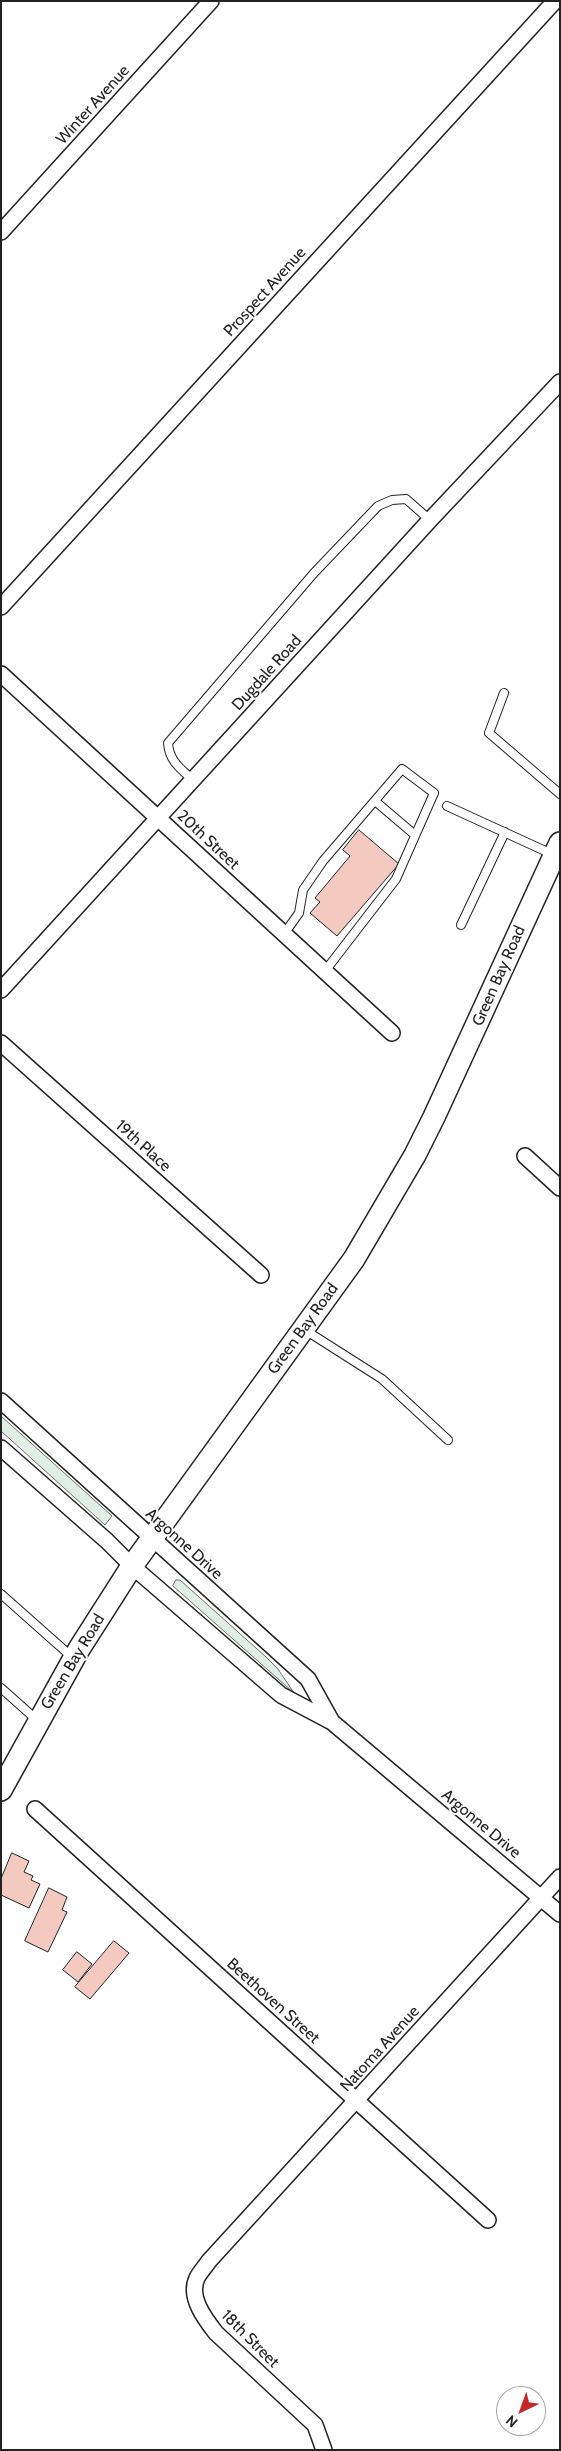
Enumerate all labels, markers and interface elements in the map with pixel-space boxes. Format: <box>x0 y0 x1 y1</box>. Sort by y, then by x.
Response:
street label: Winter Avenue <box>52 61 134 149</box>
street label: Prospect Avenue <box>220 243 310 341</box>
street label: Dugdale Road <box>228 631 306 715</box>
street label: 20th Street <box>173 806 243 874</box>
street label: Green Bay Road <box>468 923 530 1029</box>
street label: 19th Place <box>111 1116 175 1176</box>
street label: Green Bay Road <box>264 1280 342 1378</box>
street label: Argonne Drive <box>141 1504 227 1584</box>
street label: Green Bay Road <box>37 1611 109 1713</box>
street label: Argonne Drive <box>438 1785 524 1863</box>
street label: Beethoven Street <box>223 1954 323 2048</box>
street label: Natoma Avenue <box>336 2002 424 2096</box>
street label: 18th Street <box>217 2306 283 2372</box>
north arrow <box>496 2386 546 2436</box>
text: N <box>502 2411 521 2431</box>

